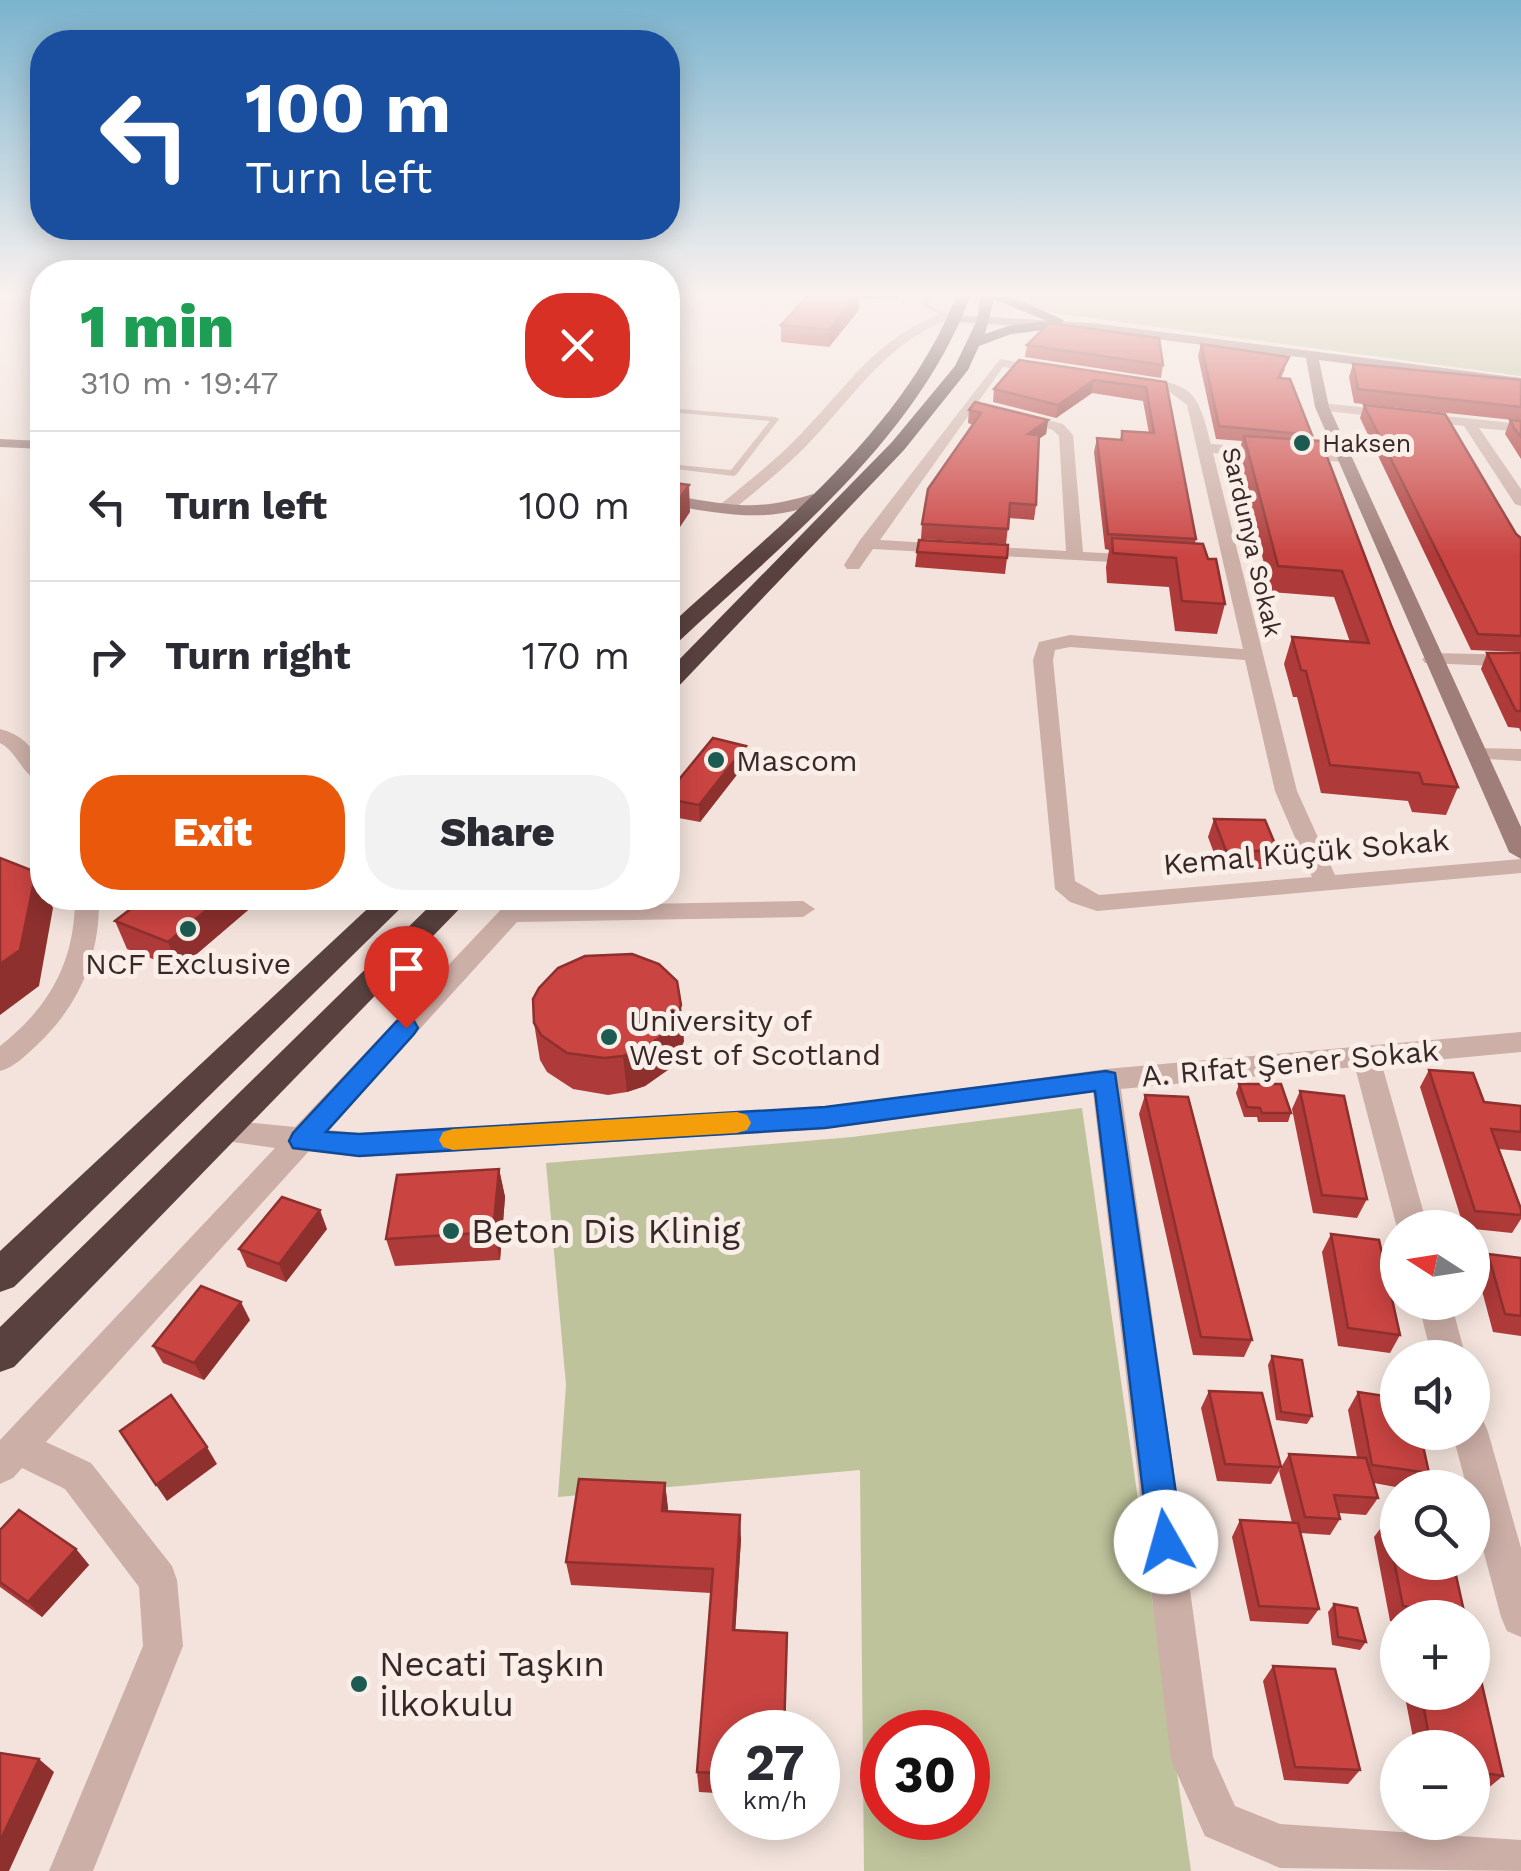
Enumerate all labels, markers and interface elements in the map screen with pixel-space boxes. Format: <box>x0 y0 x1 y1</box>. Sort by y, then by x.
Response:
text: 100 m <box>245 67 451 149</box>
icon: left <box>80 70 210 200</box>
text: Turn left <box>245 151 432 204</box>
text: 1 min <box>80 291 234 362</box>
button: close <box>525 293 630 398</box>
text: 310 m · 19:47 <box>80 364 278 402</box>
place label: Haksen <box>1322 429 1411 458</box>
marker: Haksen <box>1291 432 1313 454</box>
street label: Sardunya Sokak <box>1216 444 1288 640</box>
icon: left <box>80 479 135 534</box>
text: Turn left <box>165 484 327 528</box>
text: 100 m <box>519 484 630 528</box>
icon: right <box>80 629 135 684</box>
text: Turn right <box>165 634 351 678</box>
text: 170 m <box>522 634 630 678</box>
place label: Mascom <box>736 743 858 778</box>
marker: Mascom <box>705 749 727 771</box>
button: Exit <box>80 775 345 890</box>
button: Share <box>365 775 630 890</box>
street label: Kemal Küçük Sokak <box>1162 822 1450 882</box>
marker: NCF Exclusive <box>177 918 199 940</box>
pin <box>364 926 449 1029</box>
icon: arrive <box>379 941 434 996</box>
place label: NCF Exclusive <box>85 946 291 981</box>
place label: University of West of Scotland <box>629 1003 881 1072</box>
marker: University of West of Scotland <box>598 1026 620 1048</box>
street label: A. Rıfat Şener Sokak <box>1140 1033 1440 1093</box>
place label: Beton Dis Klinig <box>471 1210 740 1252</box>
north arrow <box>1380 1210 1490 1320</box>
map controls <box>1380 1210 1490 1840</box>
marker: Beton Dis Klinig <box>440 1220 462 1242</box>
button: sound <box>1380 1340 1490 1450</box>
button: search <box>1380 1470 1490 1580</box>
position arrow <box>1114 1490 1218 1594</box>
button: + <box>1380 1600 1490 1710</box>
place label: Necati Taşkın İlkokulu <box>379 1643 605 1725</box>
marker: Necati Taşkın İlkokulu <box>348 1673 370 1695</box>
speed limit sign: 30 <box>860 1710 990 1840</box>
button: − <box>1380 1730 1490 1840</box>
text: 27 <box>745 1733 805 1792</box>
text: km/h <box>743 1786 807 1815</box>

